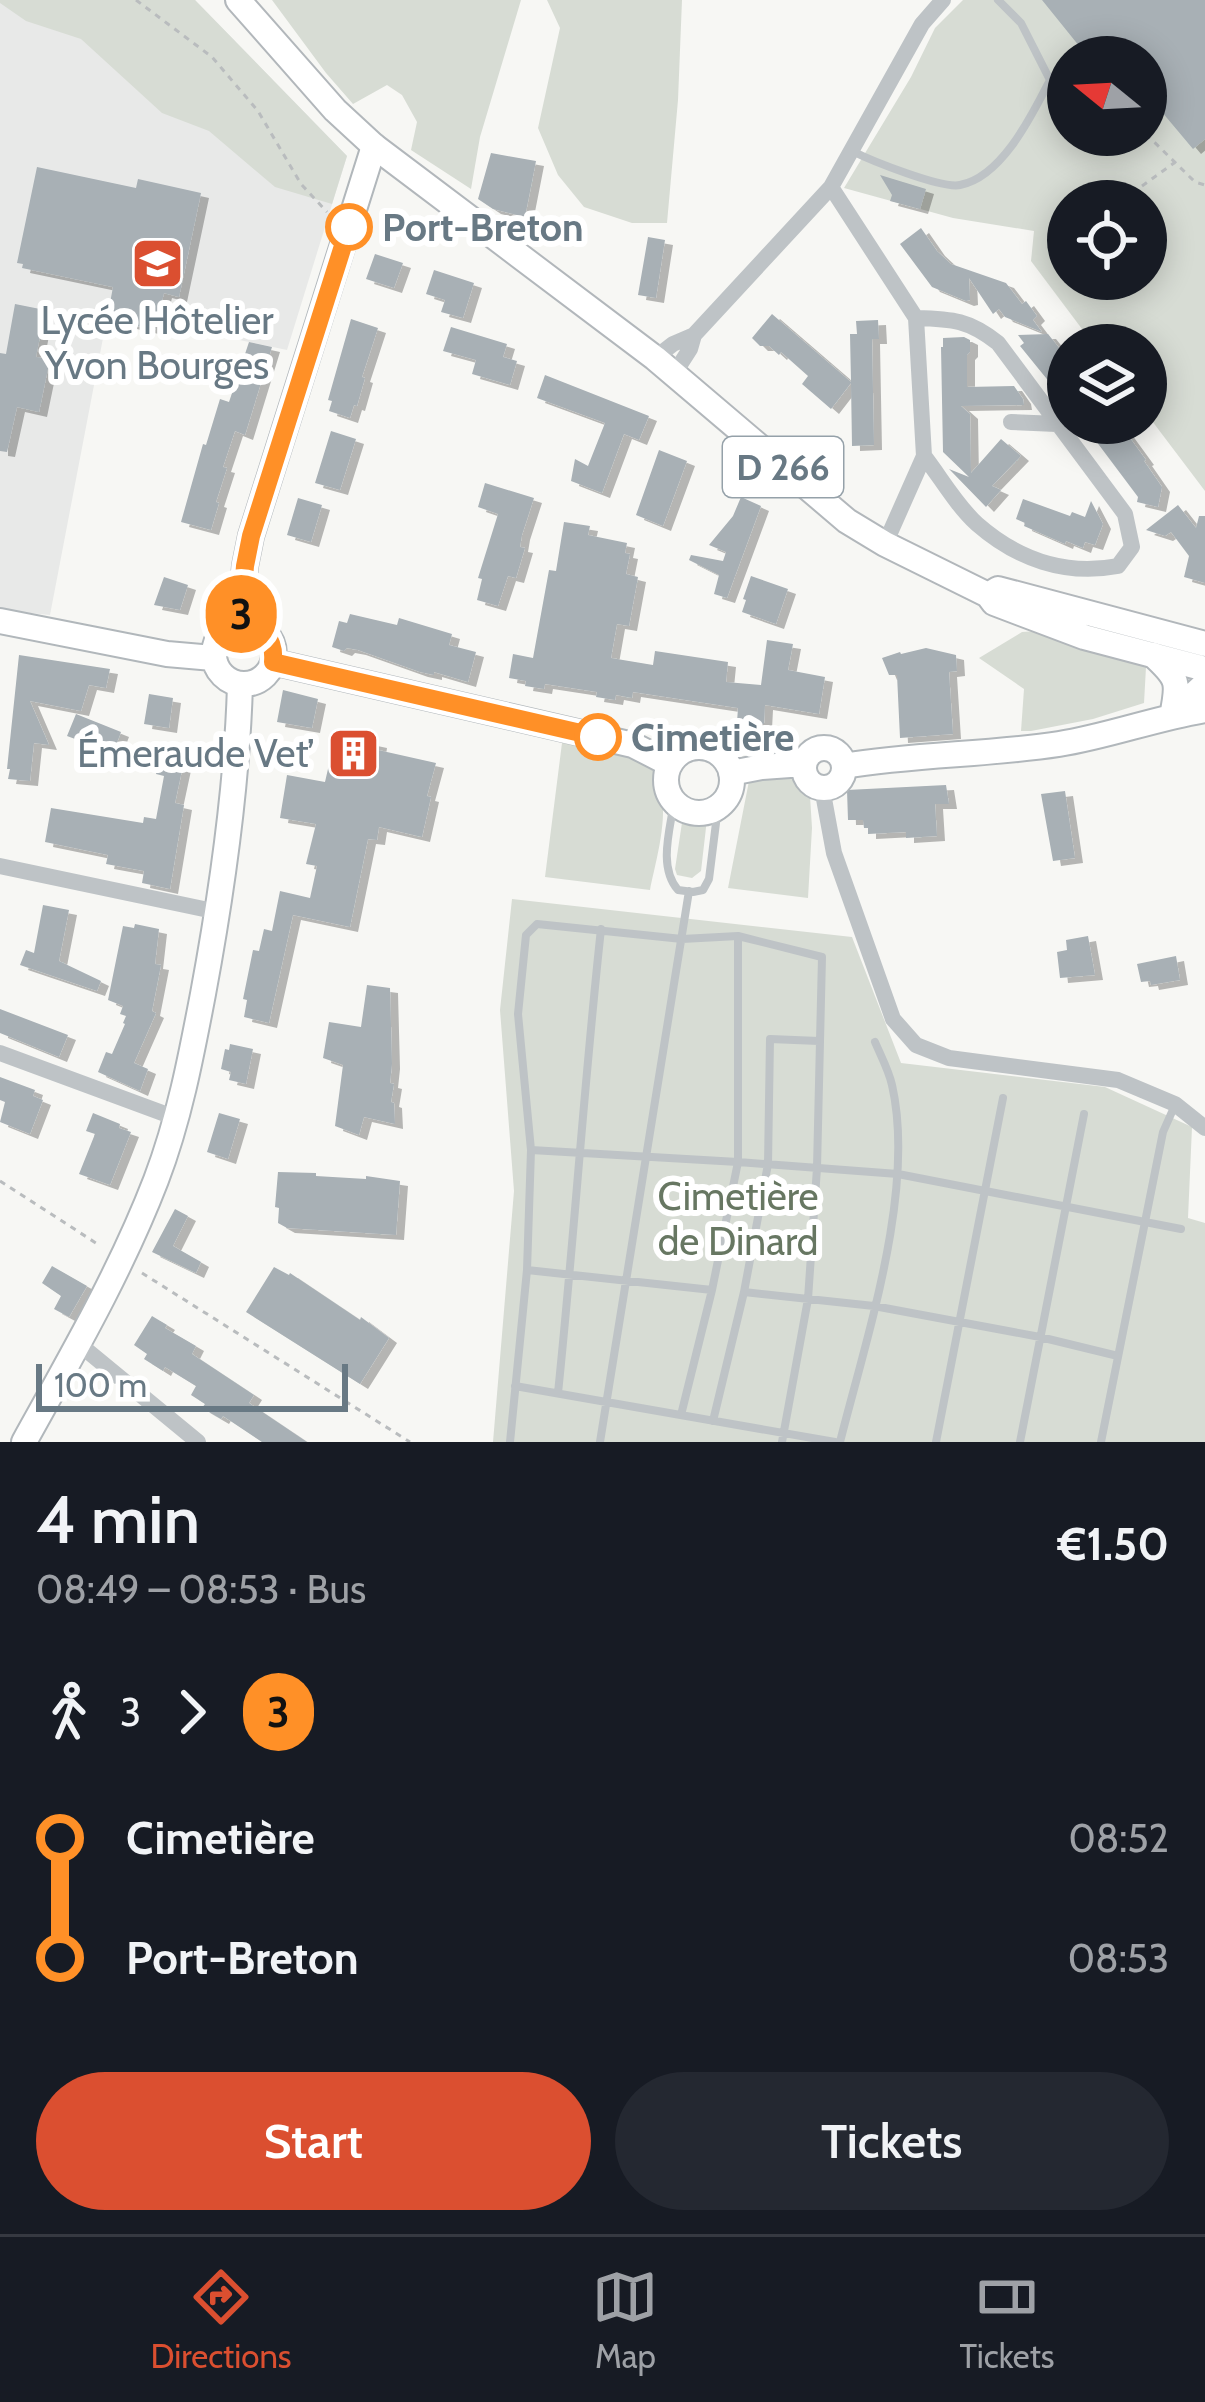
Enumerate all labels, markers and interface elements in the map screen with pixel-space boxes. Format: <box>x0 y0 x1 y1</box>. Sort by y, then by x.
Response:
north arrow <box>1047 36 1167 156</box>
map controls <box>1047 36 1167 444</box>
button: locate <box>1047 180 1167 300</box>
place label: Port-Breton <box>382 203 584 251</box>
marker: Port-Breton <box>327 205 371 249</box>
school or university icon: Lycée Hôtelier Yvon Bourges <box>129 235 185 291</box>
place label: Lycée Hôtelier Yvon Bourges <box>41 296 274 389</box>
button: layers <box>1047 324 1167 444</box>
road number: D 266 <box>723 437 843 497</box>
line badge: 3 <box>202 575 280 653</box>
text: 3 <box>230 588 252 640</box>
place label: Cimetière <box>631 713 794 761</box>
marker: Cimetière <box>576 715 620 759</box>
building icon: Émeraude Vet’ <box>326 725 382 781</box>
place label: Émeraude Vet’ <box>77 729 315 777</box>
park label: Cimetière de Dinard <box>658 1172 818 1265</box>
scale bar <box>36 1358 348 1411</box>
text: 100 m <box>54 1365 147 1405</box>
text: 4 min <box>36 1479 200 1560</box>
text: €1.50 <box>1058 1517 1169 1571</box>
text: 08:49 – 08:53 · Bus <box>36 1565 366 1613</box>
icon: walk <box>36 1679 102 1745</box>
icon: forward <box>159 1679 225 1745</box>
text: 3 <box>267 1686 290 1738</box>
text: 3 <box>120 1688 141 1736</box>
text: Cimetière <box>126 1811 315 1865</box>
text: 08:52 <box>1068 1814 1169 1862</box>
text: Port-Breton <box>126 1931 359 1985</box>
text: 08:53 <box>1068 1934 1169 1982</box>
button: Start <box>36 2072 591 2210</box>
button: Tickets <box>615 2072 1169 2210</box>
tab: Directions <box>150 2264 292 2376</box>
tab: Map <box>592 2264 658 2376</box>
tab: Tickets <box>959 2264 1054 2376</box>

